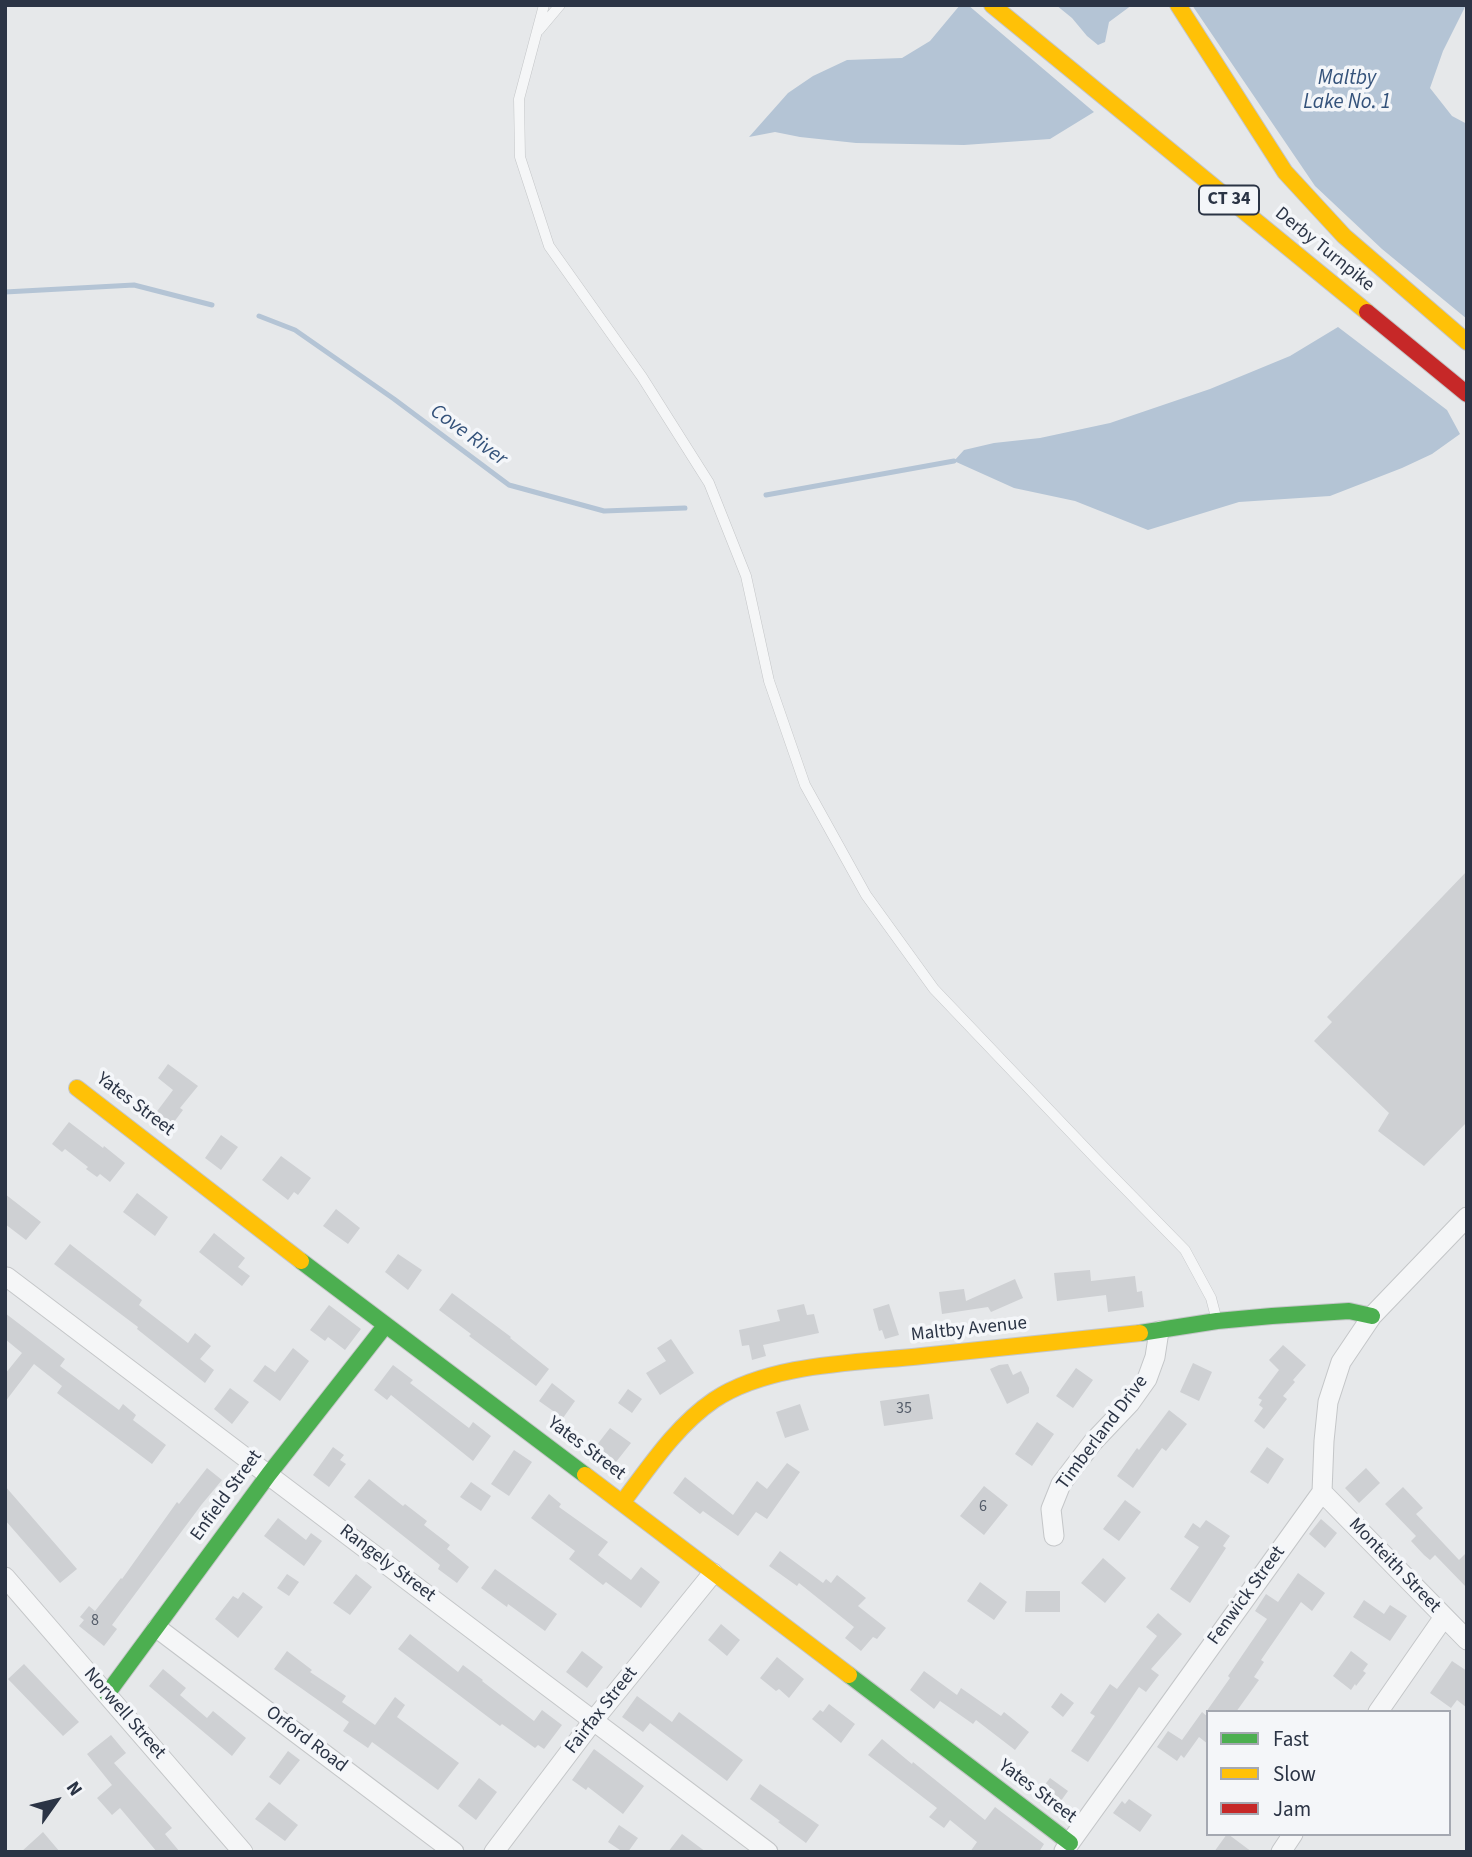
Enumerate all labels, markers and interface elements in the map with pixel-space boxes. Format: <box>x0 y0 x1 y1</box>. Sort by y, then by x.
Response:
water label: Maltby Lake No. 1 <box>1303 66 1391 116</box>
road number: CT 34 <box>1199 186 1259 215</box>
street label: Derby Turnpike <box>1270 203 1378 297</box>
water label: Cove River <box>425 400 511 472</box>
street label: Yates Street <box>91 1068 179 1142</box>
street label: Maltby Avenue <box>910 1313 1028 1347</box>
street label: Timberland Drive <box>1053 1371 1153 1495</box>
house number: 35 <box>896 1399 912 1419</box>
street label: Yates Street <box>542 1412 630 1486</box>
street label: Enfield Street <box>186 1446 268 1546</box>
house number: 6 <box>979 1497 987 1517</box>
street label: Monteith Street <box>1343 1514 1445 1618</box>
street label: Rangely Street <box>334 1520 440 1608</box>
street label: Fenwick Street <box>1203 1542 1291 1650</box>
house number: 8 <box>91 1611 99 1631</box>
street label: Fairfax Street <box>561 1663 643 1759</box>
street label: Norwell Street <box>78 1664 170 1764</box>
street label: Orford Road <box>261 1702 351 1778</box>
legend <box>1206 1710 1451 1836</box>
text: Fast <box>1273 1724 1309 1754</box>
street label: Yates Street <box>993 1755 1081 1829</box>
text: Slow <box>1273 1759 1316 1789</box>
north arrow <box>21 1766 91 1836</box>
text: N <box>59 1776 89 1802</box>
text: Jam <box>1273 1794 1311 1824</box>

